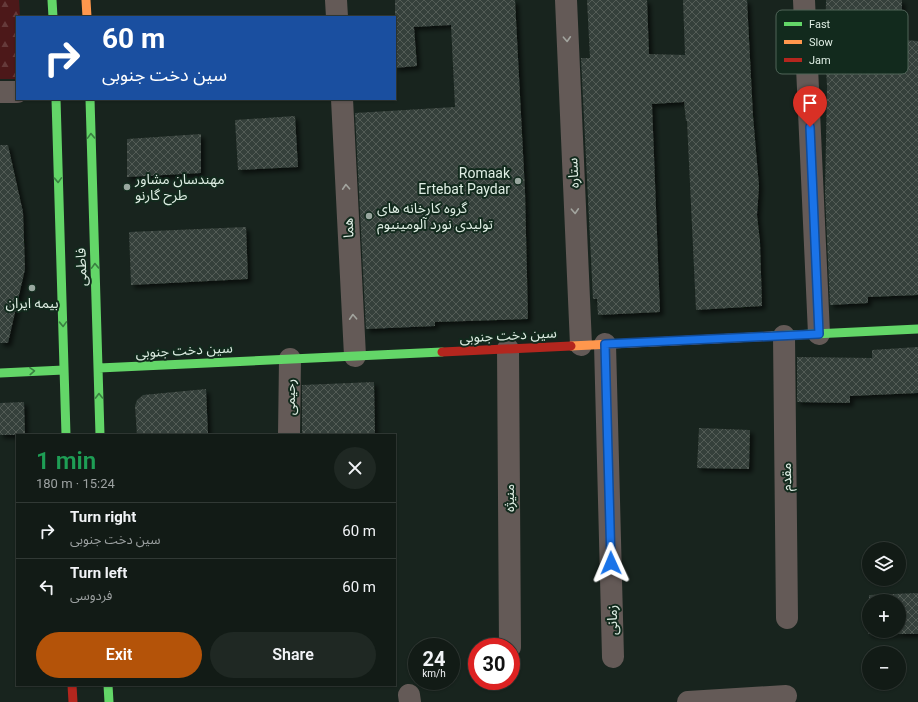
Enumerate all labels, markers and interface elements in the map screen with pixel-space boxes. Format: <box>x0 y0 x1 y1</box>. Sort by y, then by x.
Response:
legend <box>776 10 908 74</box>
text: Fast <box>809 18 831 31</box>
text: 60 m <box>102 22 165 55</box>
icon: right <box>36 32 88 84</box>
one-way arrow <box>563 36 572 42</box>
text: Slow <box>809 36 833 49</box>
text: Jam <box>809 54 831 67</box>
text: سین دخت جنوبی <box>102 64 227 85</box>
pin <box>793 86 827 127</box>
icon: arrive <box>799 92 821 114</box>
one-way arrow <box>87 133 95 139</box>
street label: ستاره <box>564 157 583 189</box>
place label: Romaak Ertebat Paydar <box>418 165 511 197</box>
place label: مهندسان مشاور طرح گارنو <box>134 171 225 206</box>
marker: Romaak Ertebat Paydar <box>513 176 523 186</box>
one-way arrow <box>54 177 63 183</box>
marker: مهندسان مشاور طرح گارنو <box>122 182 132 192</box>
one-way arrow <box>342 184 351 190</box>
place label: گروه کارخانه های تولیدی نورد آلومینیوم <box>377 200 493 235</box>
one-way arrow <box>571 208 580 214</box>
marker: گروه کارخانه های تولیدی نورد آلومینیوم <box>364 211 374 221</box>
street label: هما <box>339 217 357 239</box>
street label: فاطمی <box>72 248 91 286</box>
one-way arrow <box>91 263 99 269</box>
marker: بیمه ایران <box>27 283 37 293</box>
place label: بیمه ایران <box>6 295 59 312</box>
one-way arrow <box>349 314 357 320</box>
one-way arrow <box>58 321 67 327</box>
street label: سین دخت جنوبی <box>459 324 557 347</box>
street label: سین دخت جنوبی <box>135 339 233 362</box>
one-way arrow <box>29 367 35 376</box>
street label: رحیمی <box>282 379 299 415</box>
one-way arrow <box>95 393 103 399</box>
text: 1 min <box>36 447 96 475</box>
button: close <box>334 447 376 489</box>
street label: مقدم <box>778 463 797 491</box>
text: 180 m · 15:24 <box>36 476 115 491</box>
street label: منیژه <box>501 484 518 512</box>
text: Turn right <box>70 508 136 526</box>
icon: right <box>36 520 58 542</box>
text: 60 m <box>342 522 376 540</box>
text: سین دخت جنوبی <box>70 532 160 547</box>
position arrow <box>590 542 632 584</box>
map controls <box>862 542 906 690</box>
button: layers <box>862 542 906 586</box>
text: Turn left <box>70 564 127 582</box>
icon: left <box>36 576 58 598</box>
text: 60 m <box>342 578 376 596</box>
text: فردوسی <box>70 588 112 603</box>
button: + <box>862 594 906 638</box>
street label: زمانی <box>604 605 621 635</box>
button: Exit <box>36 632 202 678</box>
button: Share <box>210 632 376 678</box>
speed limit sign: 30 <box>468 638 520 690</box>
button: − <box>862 646 906 690</box>
text: 24 <box>423 647 445 671</box>
text: km/h <box>422 668 446 679</box>

